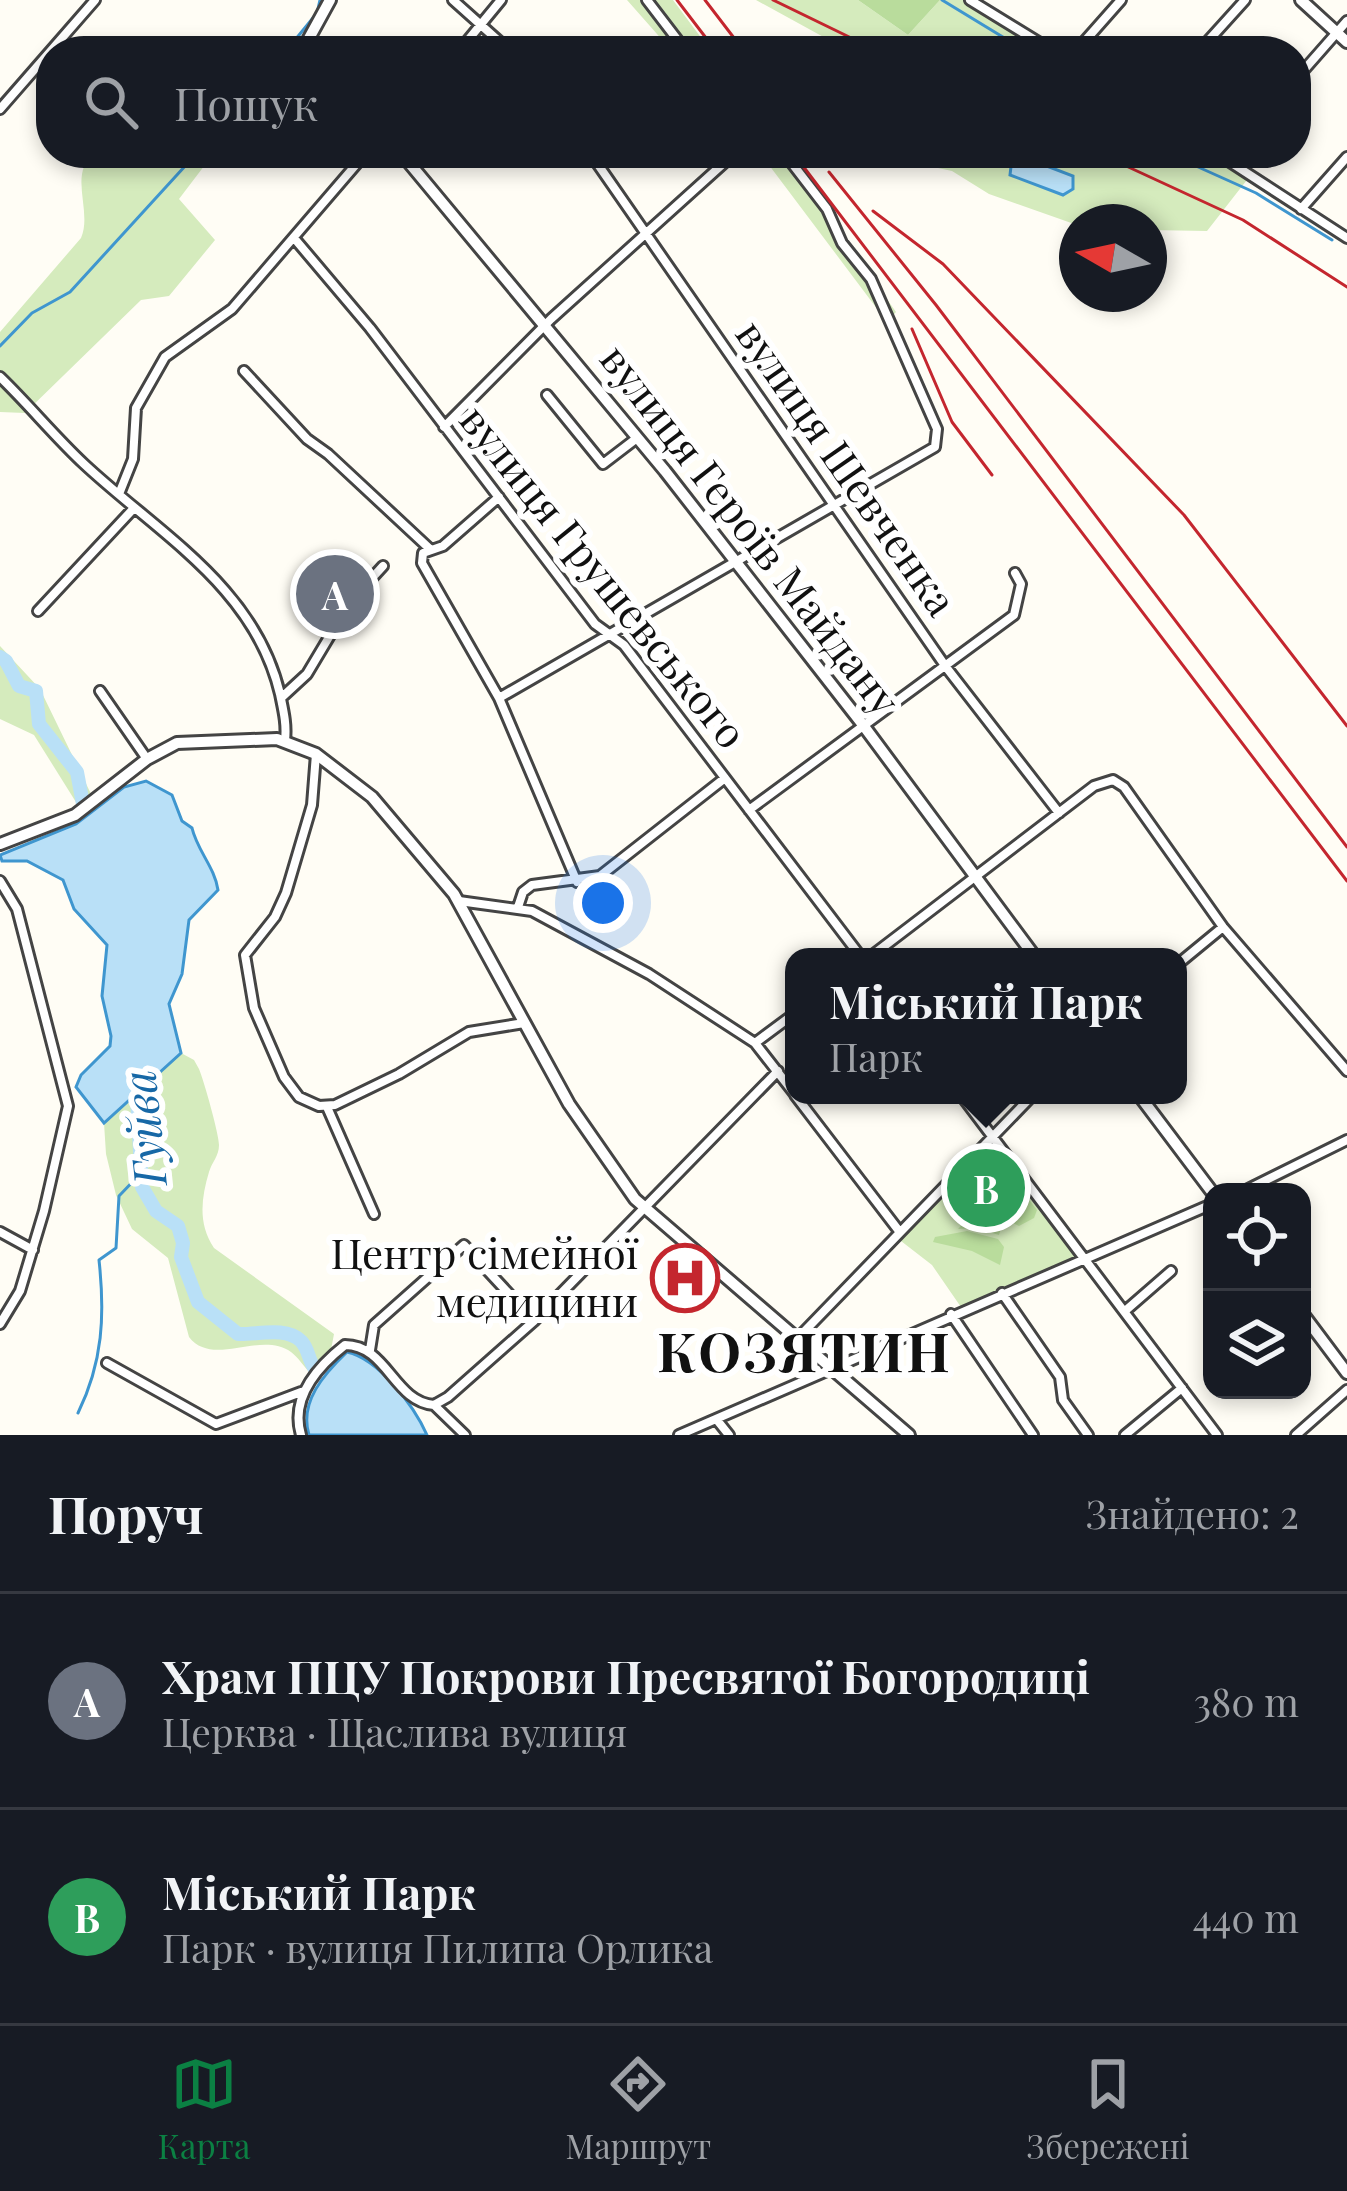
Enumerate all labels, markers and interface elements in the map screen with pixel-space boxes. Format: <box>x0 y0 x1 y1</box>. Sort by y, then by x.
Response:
search box <box>36 36 1311 168</box>
icon: search <box>78 69 144 135</box>
text: Пошук <box>174 72 318 132</box>
north arrow <box>1059 204 1167 312</box>
street label: вулиця Шевченка <box>725 308 971 626</box>
street label: вулиця Героїв Майдану <box>589 332 914 726</box>
street label: вулиця Грушевського <box>449 393 760 759</box>
pin: A <box>296 549 374 639</box>
your location <box>573 873 633 933</box>
popup <box>785 948 1187 1104</box>
text: Міський Парк <box>829 970 1143 1030</box>
text: Парк <box>829 1030 923 1082</box>
water label: Гуйва <box>106 1067 178 1191</box>
pin: B <box>947 1143 1025 1233</box>
map controls <box>1203 1183 1311 1399</box>
button: locate <box>1203 1183 1311 1291</box>
place label: Центр сімейної медицини <box>330 1224 639 1328</box>
hospital icon: Центр сімейної медицини <box>650 1243 720 1313</box>
button: layers <box>1203 1291 1311 1399</box>
district label: КОЗЯТИН <box>657 1314 953 1386</box>
text: Поруч <box>48 1479 203 1547</box>
text: Знайдено: 2 <box>1086 1487 1299 1539</box>
text: Храм ПЦУ Покрови Пресвятої Богородиці <box>162 1645 1090 1705</box>
text: A <box>74 1675 100 1727</box>
text: 380 m <box>1193 1675 1299 1727</box>
text: Церква · Щаслива вулиця <box>162 1705 627 1757</box>
text: Міський Парк <box>162 1861 476 1921</box>
text: B <box>74 1891 100 1943</box>
text: 440 m <box>1193 1891 1299 1943</box>
text: Парк · вулиця Пилипа Орлика <box>162 1921 713 1973</box>
tab: Карта <box>158 2051 250 2167</box>
tab: Маршрут <box>566 2051 711 2167</box>
tab: Збережені <box>1027 2051 1189 2167</box>

